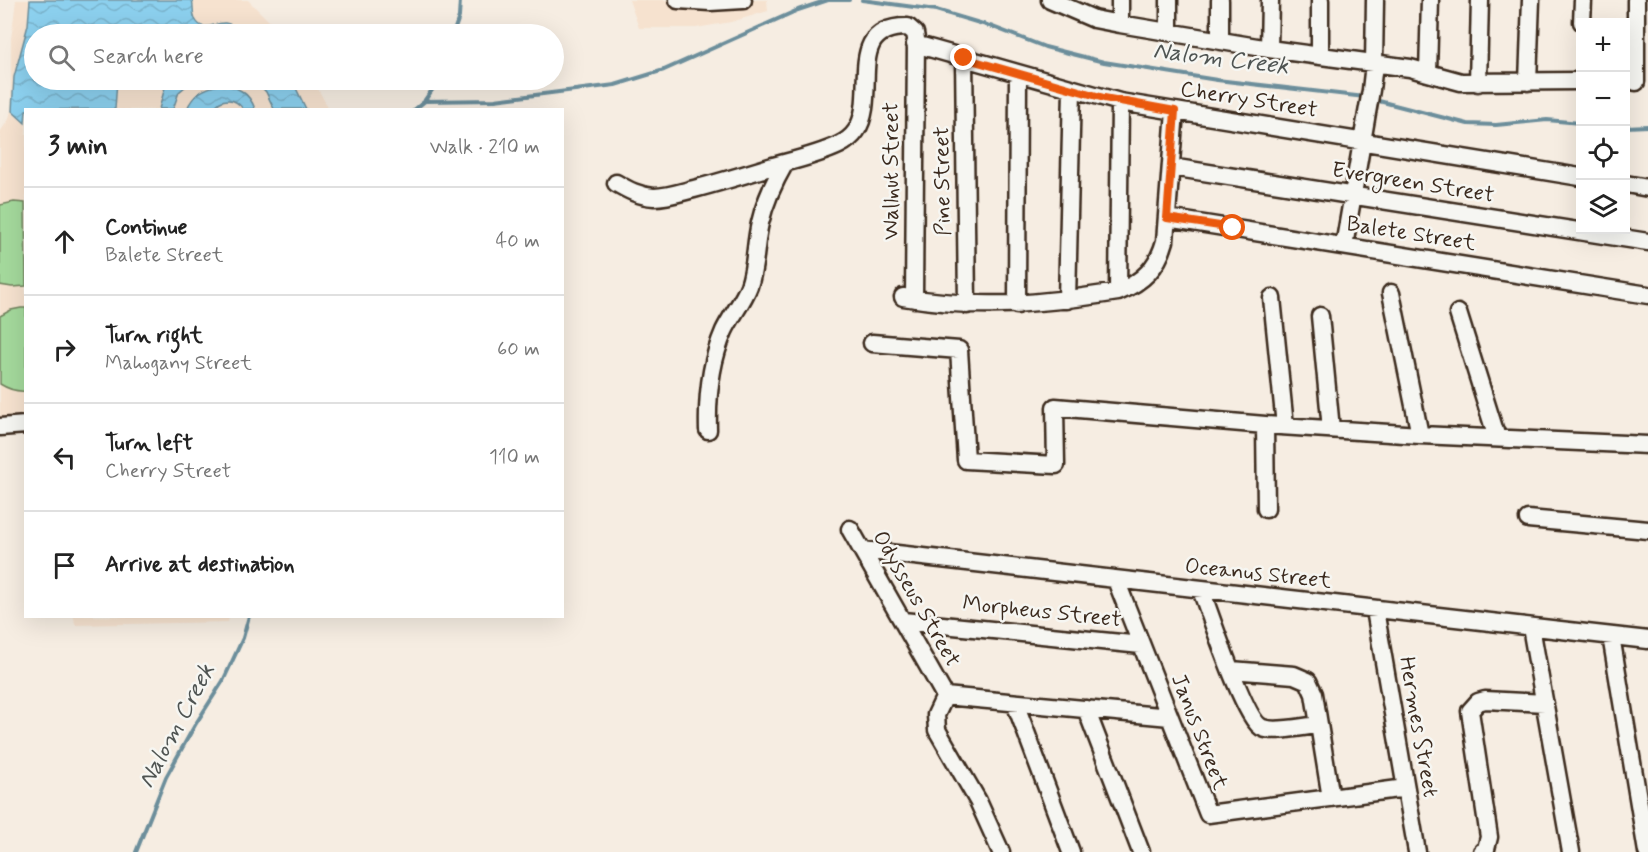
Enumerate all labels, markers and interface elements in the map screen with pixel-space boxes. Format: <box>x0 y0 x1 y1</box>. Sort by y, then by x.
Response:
map controls <box>1576 18 1630 234</box>
button: + <box>1576 18 1630 72</box>
search box <box>24 24 564 90</box>
water label: Nalom Creek <box>1151 35 1291 83</box>
icon: search <box>45 41 78 74</box>
text: Search here <box>93 43 204 71</box>
route end <box>950 44 976 70</box>
button: − <box>1576 72 1630 126</box>
street label: Cherry Street <box>1178 75 1320 125</box>
street label: Wallnut Street <box>878 102 906 240</box>
street label: Pine Street <box>928 126 958 236</box>
button: locate <box>1576 126 1630 180</box>
text: 3 min <box>48 130 108 164</box>
text: Walk · 210 m <box>430 134 540 161</box>
street label: Evergreen Street <box>1329 156 1496 213</box>
button: layers <box>1576 180 1630 234</box>
street label: Balete Street <box>1344 210 1478 258</box>
text: Continue <box>105 214 187 242</box>
route start <box>1219 214 1245 240</box>
icon: ahead <box>48 225 81 258</box>
text: 40 m <box>496 228 540 255</box>
text: Balete Street <box>105 242 224 269</box>
text: Turn right <box>105 322 203 350</box>
icon: right <box>48 333 81 366</box>
text: 60 m <box>497 336 540 363</box>
text: Mahogany Street <box>105 350 252 377</box>
text: Turn left <box>105 430 193 458</box>
icon: left <box>48 441 81 474</box>
text: 110 m <box>489 444 540 471</box>
text: Cherry Street <box>105 458 231 485</box>
street label: Odysseus Street <box>866 526 966 672</box>
icon: arrive <box>48 549 81 582</box>
text: Arrive at destination <box>105 551 295 579</box>
street label: Oceanus Street <box>1183 552 1333 596</box>
street label: Morpheus Street <box>961 590 1123 634</box>
street label: Hermes Street <box>1392 654 1444 800</box>
water label: Nalom Creek <box>131 658 223 794</box>
street label: Janus Street <box>1164 670 1234 794</box>

